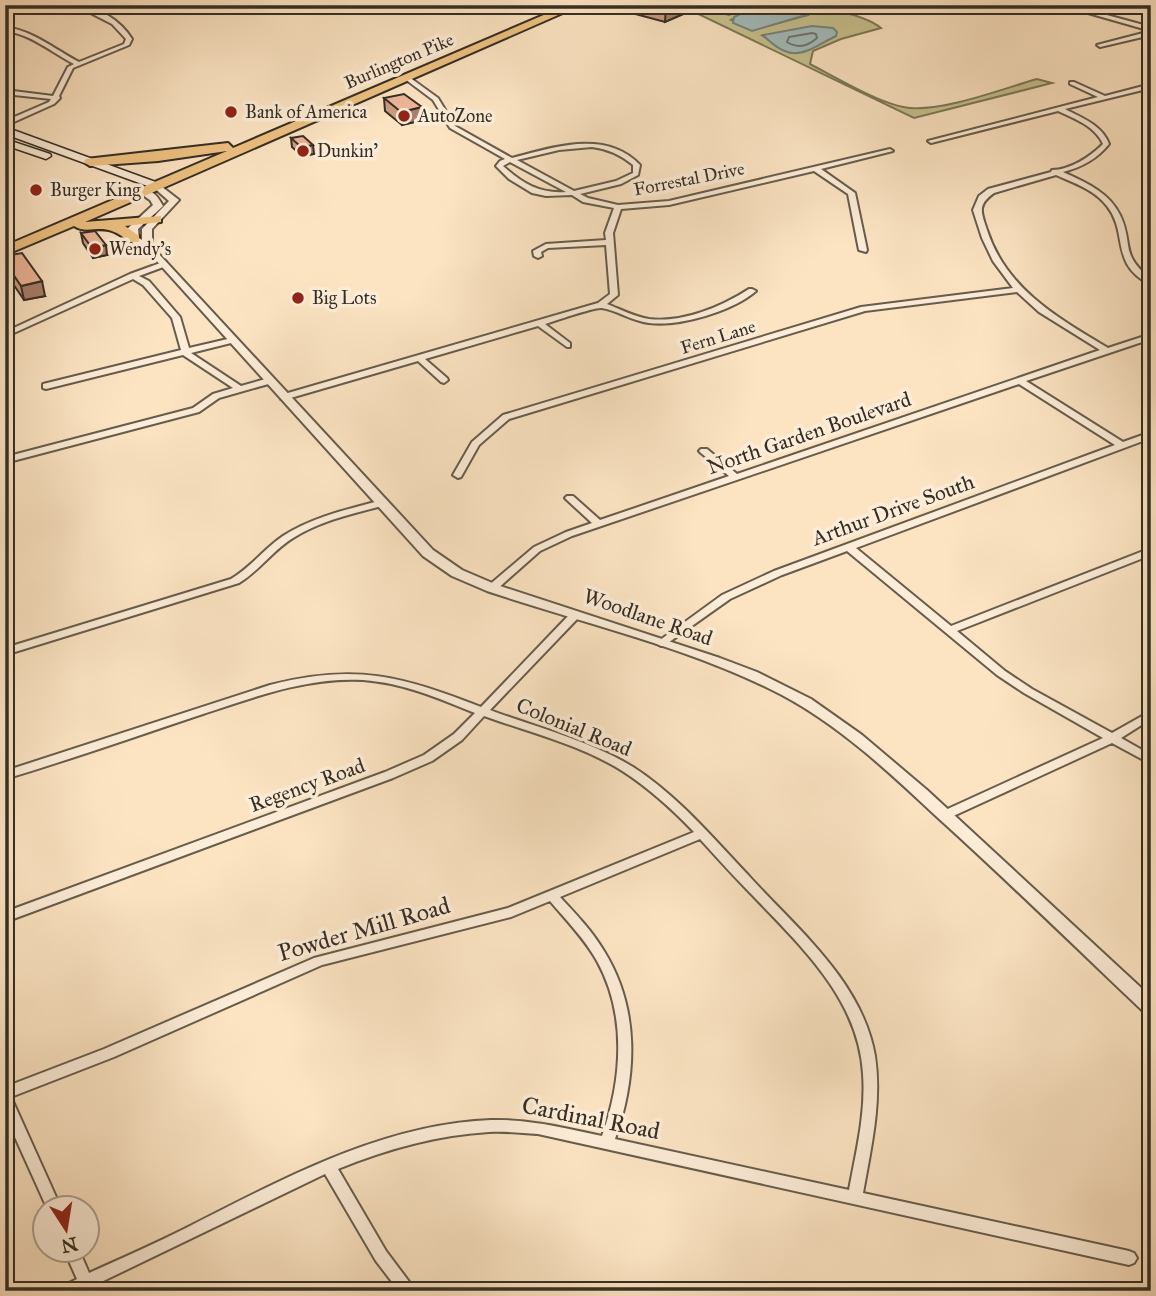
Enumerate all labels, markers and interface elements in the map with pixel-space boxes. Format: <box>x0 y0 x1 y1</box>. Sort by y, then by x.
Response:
street label: Burlington Pike <box>341 28 457 95</box>
place label: Bank of America <box>245 101 367 123</box>
marker: Bank of America <box>223 104 239 120</box>
place label: AutoZone <box>417 105 492 127</box>
marker: AutoZone <box>396 108 412 124</box>
place label: Dunkin' <box>317 140 378 162</box>
marker: Dunkin' <box>295 143 311 159</box>
street label: Forrestal Drive <box>632 157 746 201</box>
place label: Burger King <box>50 179 141 202</box>
marker: Burger King <box>28 182 44 198</box>
place label: Wendy's <box>109 238 171 260</box>
marker: Wendy's <box>87 241 103 257</box>
place label: Big Lots <box>312 287 377 310</box>
marker: Big Lots <box>290 290 306 306</box>
street label: Fern Lane <box>678 315 758 359</box>
street label: North Garden Boulevard <box>704 386 915 480</box>
street label: Arthur Drive South <box>807 468 978 552</box>
street label: Woodlane Road <box>580 583 716 651</box>
street label: Colonial Road <box>512 692 636 762</box>
street label: Regency Road <box>246 752 369 818</box>
street label: Powder Mill Road <box>274 890 454 968</box>
street label: Cardinal Road <box>519 1090 663 1146</box>
north arrow <box>32 1194 102 1264</box>
text: N <box>59 1232 80 1258</box>

